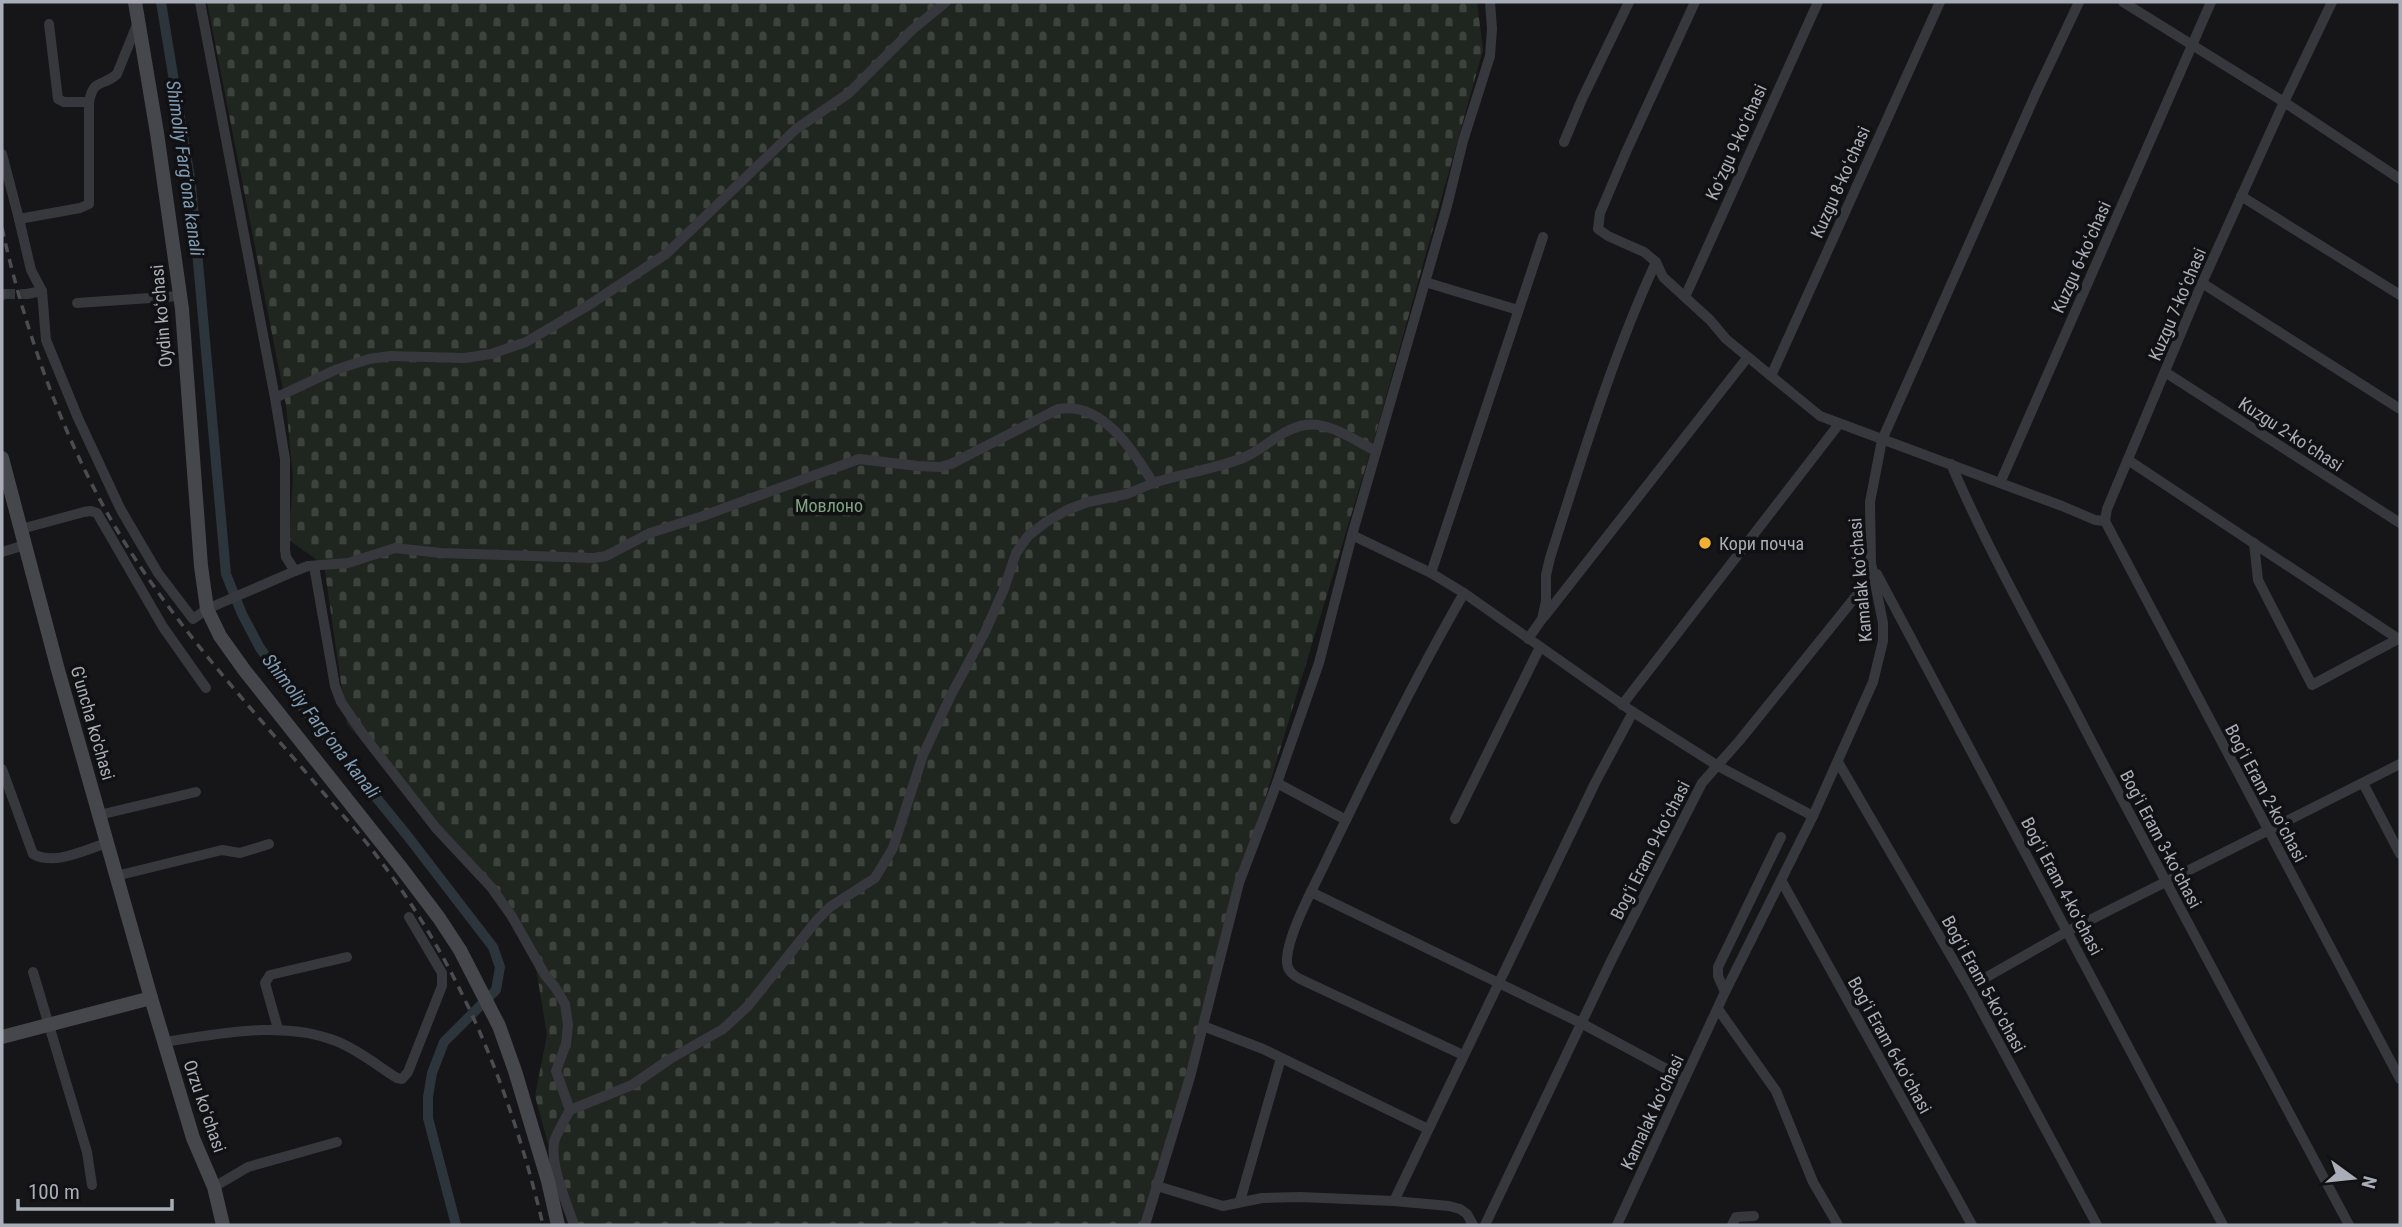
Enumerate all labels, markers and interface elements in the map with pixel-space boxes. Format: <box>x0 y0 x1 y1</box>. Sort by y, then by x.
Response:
water label: Shimoliy Fargʻona kanali <box>161 79 209 258</box>
street label: Koʻzgu 9-koʻchasi <box>1701 81 1771 203</box>
street label: Kuzgu 8-koʻchasi <box>1806 123 1874 241</box>
street label: Kuzgu 6-koʻchasi <box>2047 198 2115 316</box>
street label: Kuzgu 7-koʻchasi <box>2144 245 2210 363</box>
street label: Oydin koʻchasi <box>146 264 176 368</box>
street label: Kuzgu 2-koʻchasi <box>2235 392 2347 476</box>
park label: Мовлоно <box>795 495 863 516</box>
street label: Kamalak koʻchasi <box>1844 517 1876 643</box>
place label: Кори почча <box>1719 533 1804 554</box>
marker: Кори почча <box>1697 535 1713 551</box>
water label: Shimoliy Fargʻona kanali <box>257 649 385 803</box>
street label: G'uncha ko'chasi <box>67 664 119 782</box>
street label: Bogʻi Eram 2-koʻchasi <box>2221 721 2311 865</box>
street label: Bogʻi Eram 3-koʻchasi <box>2116 767 2206 911</box>
street label: Bogʻi Eram 9-koʻchasi <box>1606 777 1694 923</box>
street label: Bogʻi Eram 4-koʻchasi <box>2017 814 2107 958</box>
street label: Bogʻi Eram 5-koʻchasi <box>1938 912 2030 1056</box>
street label: Bogʻi Eram 6-koʻchasi <box>1844 973 1936 1117</box>
street label: Kamalak koʻchasi <box>1616 1051 1688 1173</box>
street label: Orzu koʻchasi <box>179 1057 231 1155</box>
north arrow <box>2318 1143 2388 1213</box>
scale bar <box>18 1168 172 1212</box>
text: N <box>2356 1174 2382 1191</box>
text: 100 m <box>28 1180 80 1204</box>

